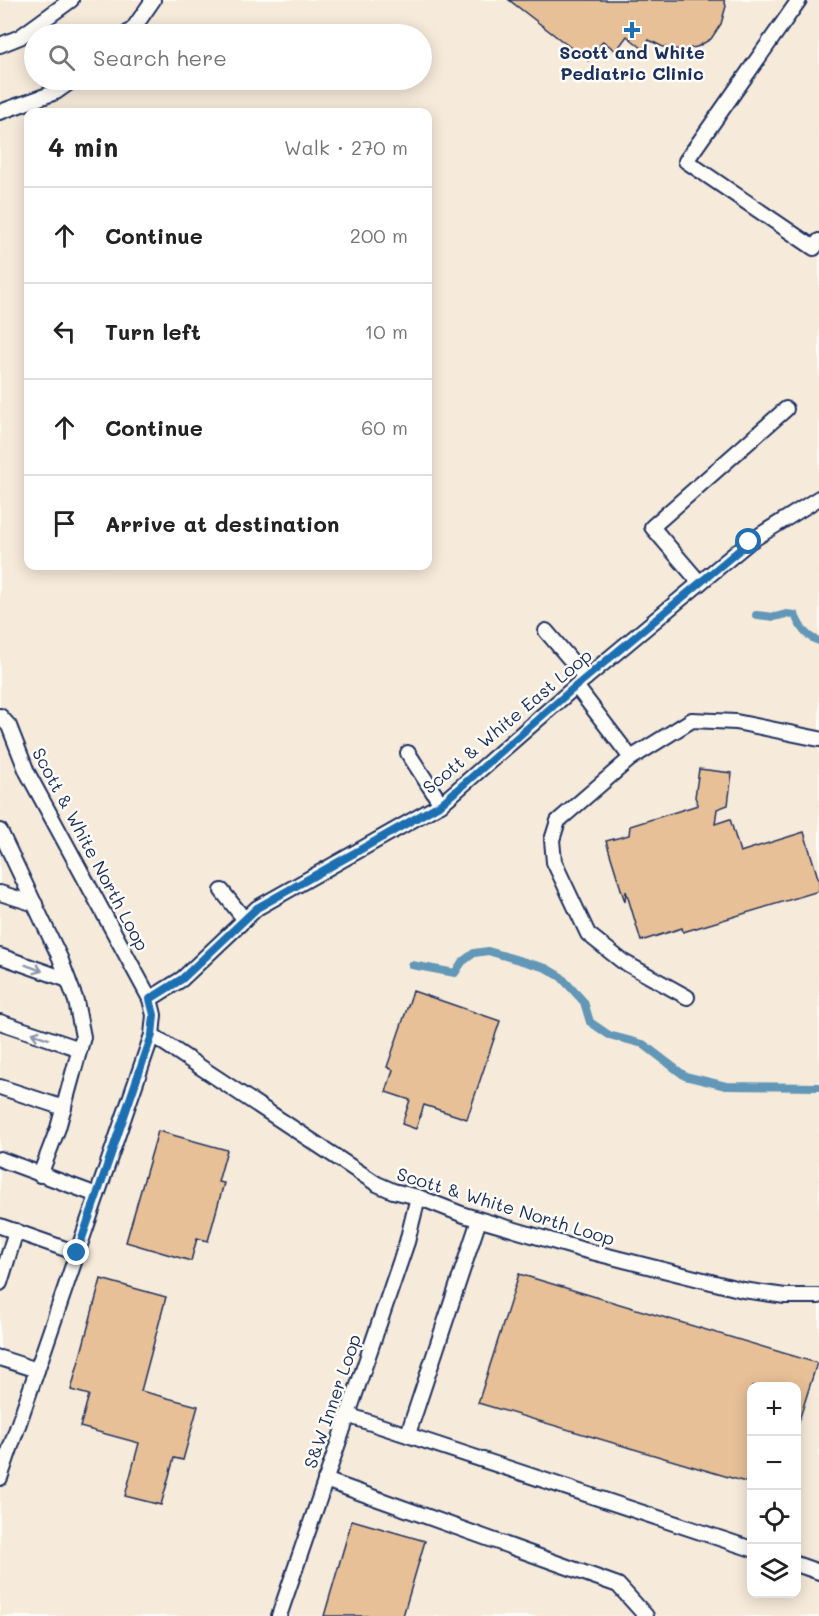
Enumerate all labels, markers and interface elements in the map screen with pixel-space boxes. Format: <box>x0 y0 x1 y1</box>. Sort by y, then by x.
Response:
marker: Scott and White Pediatric Clinic <box>623 21 641 39</box>
search box <box>24 24 432 90</box>
place label: Scott and White Pediatric Clinic <box>559 40 705 85</box>
icon: search <box>45 41 78 74</box>
text: Search here <box>93 43 227 72</box>
text: 4 min <box>48 130 118 164</box>
text: Walk · 270 m <box>284 134 408 160</box>
icon: ahead <box>48 219 81 252</box>
text: Continue <box>105 221 203 250</box>
text: 200 m <box>350 222 408 248</box>
icon: left <box>48 315 81 348</box>
text: Turn left <box>105 317 201 346</box>
text: 10 m <box>364 318 408 344</box>
icon: ahead <box>48 411 81 444</box>
text: Continue <box>105 413 203 442</box>
text: 60 m <box>361 414 408 440</box>
icon: arrive <box>48 507 81 540</box>
text: Arrive at destination <box>105 509 340 538</box>
route start <box>735 528 761 554</box>
street label: Scott & White East Loop <box>417 643 597 799</box>
street label: Scott & White North Loop <box>27 743 155 955</box>
one-way arrow <box>24 963 43 974</box>
one-way arrow <box>31 1029 50 1040</box>
street label: Scott & White North Loop <box>394 1161 618 1251</box>
route end <box>63 1239 89 1265</box>
street label: S&W Inner Loop <box>298 1331 366 1471</box>
map controls <box>747 1382 801 1598</box>
button: + <box>747 1382 801 1436</box>
button: − <box>747 1436 801 1490</box>
button: locate <box>747 1490 801 1544</box>
button: layers <box>747 1544 801 1598</box>

